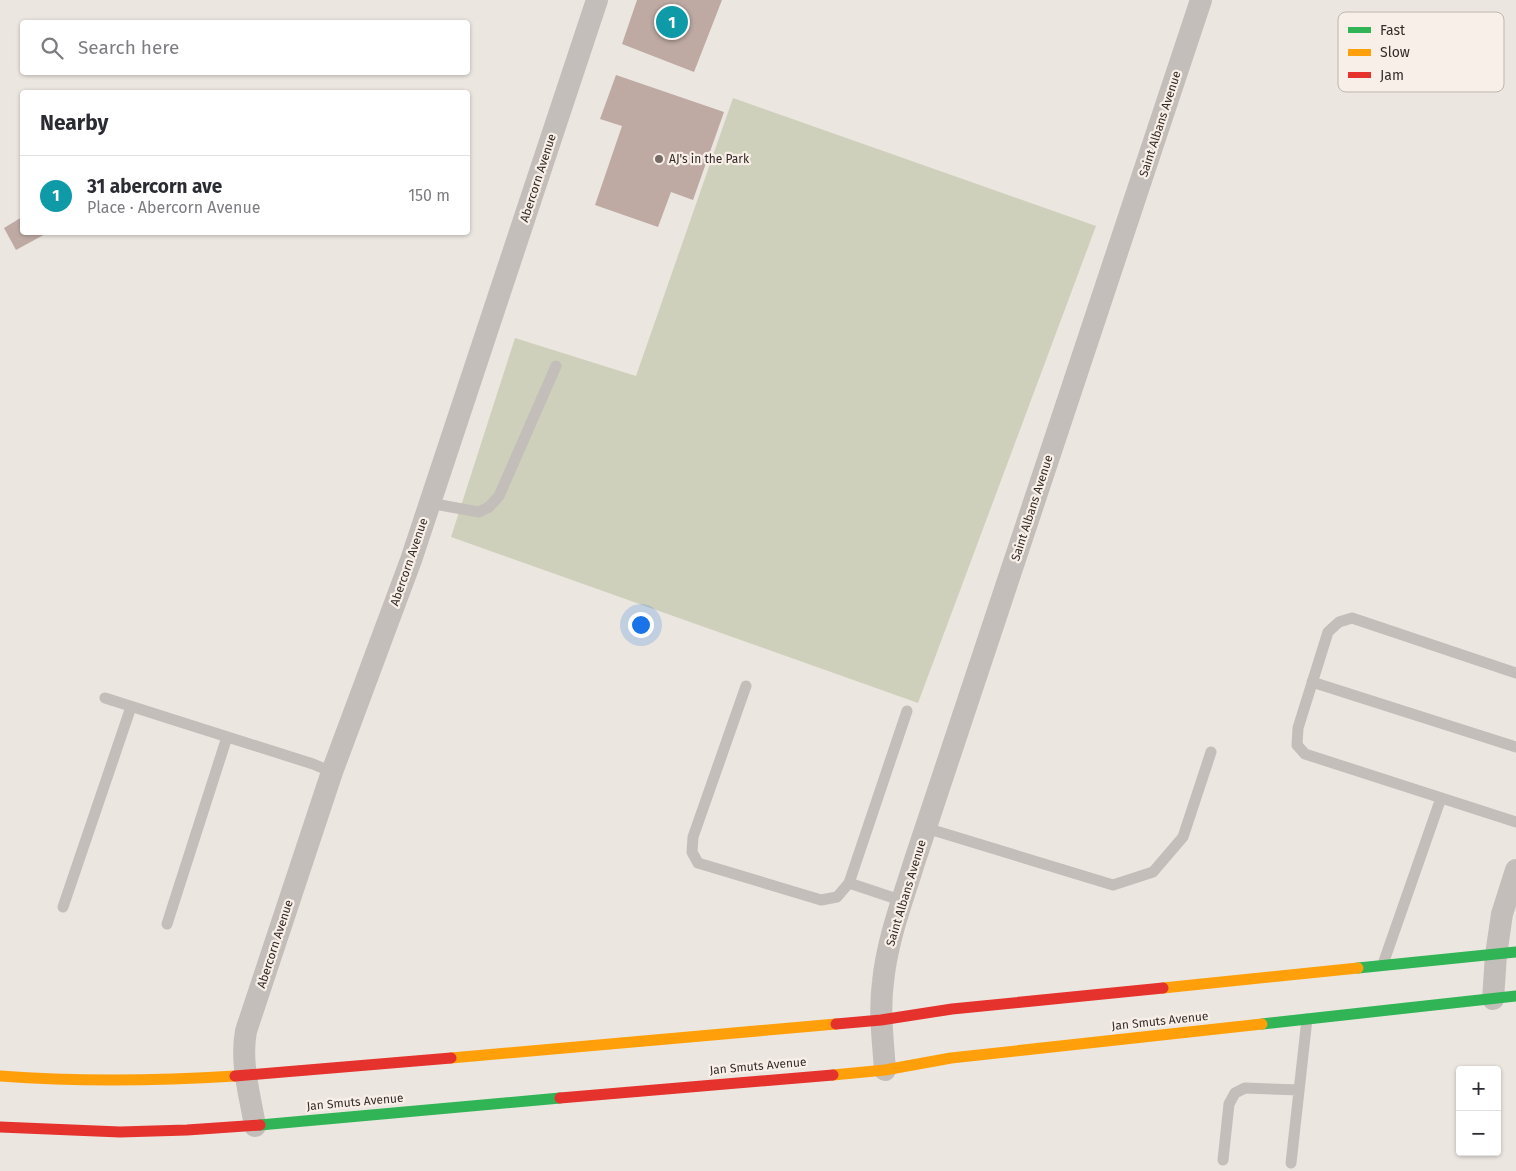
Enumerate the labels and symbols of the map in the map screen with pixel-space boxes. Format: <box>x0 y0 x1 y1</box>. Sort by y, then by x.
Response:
pin: 1 <box>656 3 688 41</box>
legend <box>1338 12 1504 92</box>
text: Fast <box>1380 22 1406 39</box>
text: Slow <box>1380 44 1410 61</box>
text: Jam <box>1380 67 1404 84</box>
street label: Saint Albans Avenue <box>1136 69 1184 179</box>
street label: Abercorn Avenue <box>517 132 559 224</box>
place label: AJ's in the Park <box>669 152 750 166</box>
marker: AJ's in the Park <box>653 153 665 165</box>
street label: Saint Albans Avenue <box>1008 453 1056 563</box>
street label: Abercorn Avenue <box>387 516 431 608</box>
your location <box>628 612 654 638</box>
street label: Saint Albans Avenue <box>883 838 929 948</box>
street label: Abercorn Avenue <box>254 898 296 990</box>
street label: Jan Smuts Avenue <box>1111 1009 1209 1033</box>
street label: Jan Smuts Avenue <box>709 1055 807 1077</box>
street label: Jan Smuts Avenue <box>306 1091 404 1113</box>

